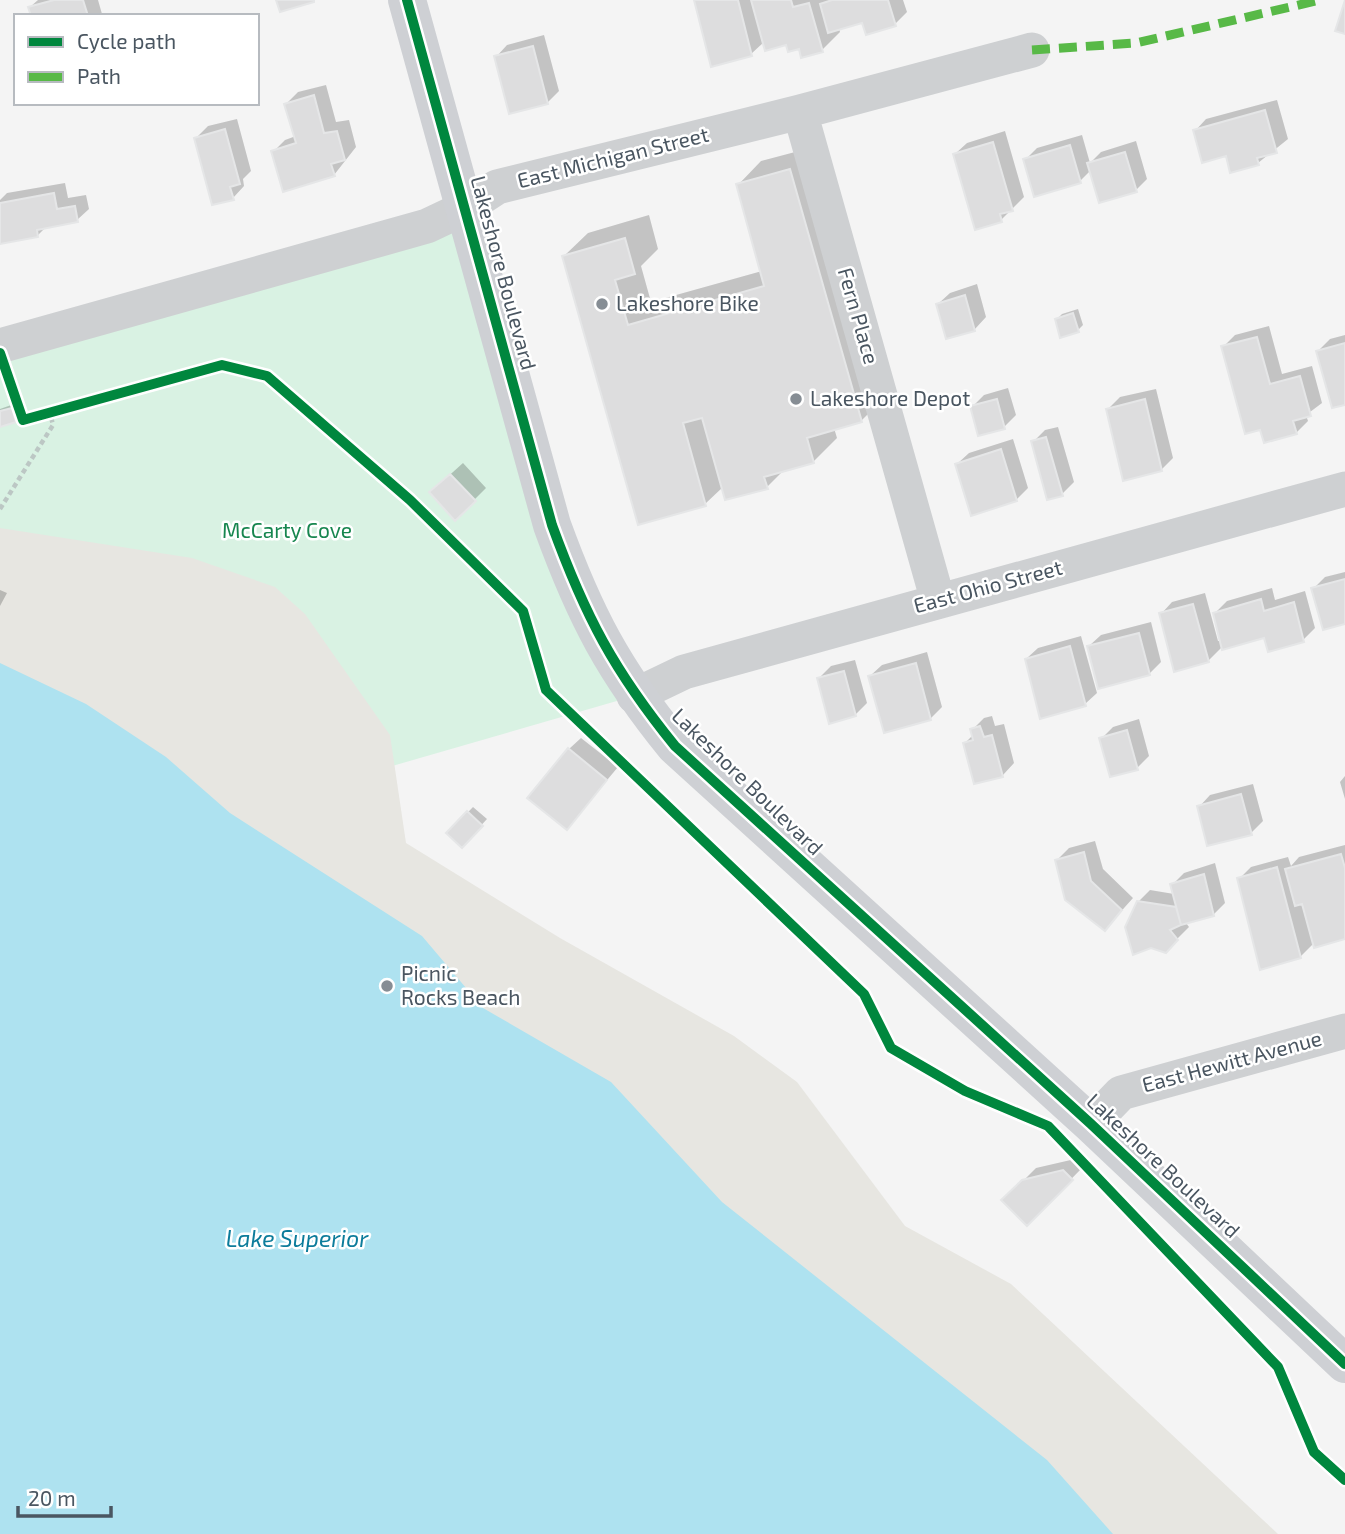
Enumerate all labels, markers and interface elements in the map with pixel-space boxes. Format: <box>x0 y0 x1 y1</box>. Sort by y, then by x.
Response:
legend <box>14 14 259 105</box>
text: Cycle path <box>77 28 176 53</box>
text: Path <box>77 63 121 88</box>
street label: East Michigan Street <box>514 121 711 192</box>
street label: Lakeshore Boulevard <box>466 173 542 372</box>
street label: Fern Place <box>834 265 885 367</box>
place label: Lakeshore Bike <box>616 290 759 315</box>
marker: Lakeshore Bike <box>594 296 610 312</box>
place label: Lakeshore Depot <box>810 385 970 410</box>
marker: Lakeshore Depot <box>788 391 804 407</box>
park label: McCarty Cove <box>222 517 352 542</box>
street label: East Ohio Street <box>910 554 1065 617</box>
street label: Lakeshore Boulevard <box>667 702 829 859</box>
place label: Picnic Rocks Beach <box>401 960 520 1009</box>
marker: Picnic Rocks Beach <box>379 978 395 994</box>
street label: East Hewitt Avenue <box>1139 1025 1324 1097</box>
street label: Lakeshore Boulevard <box>1082 1088 1246 1242</box>
water label: Lake Superior <box>226 1224 369 1252</box>
scale bar <box>18 1474 110 1518</box>
text: 20 m <box>28 1485 76 1510</box>

